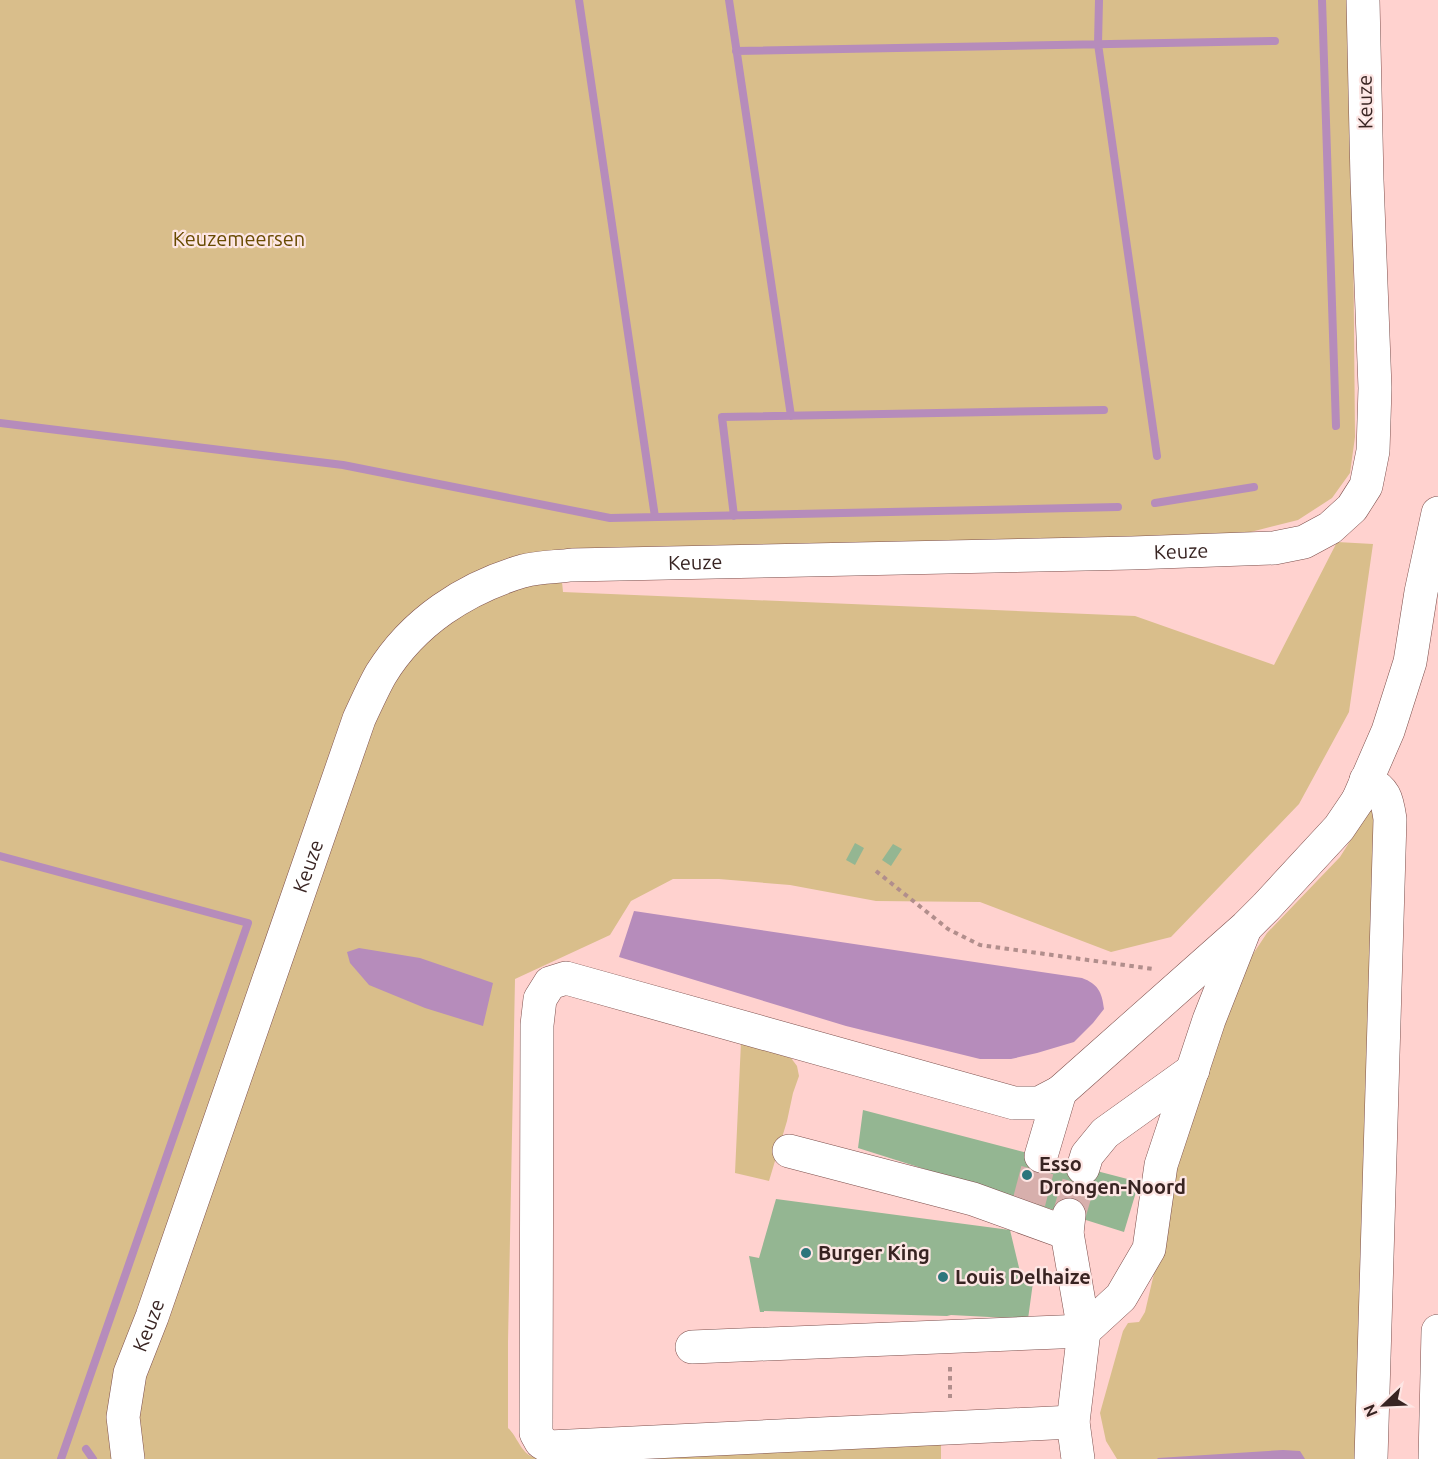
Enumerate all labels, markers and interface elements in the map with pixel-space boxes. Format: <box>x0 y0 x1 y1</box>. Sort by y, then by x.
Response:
street label: Keuze <box>1353 75 1376 129</box>
park label: Keuzemeersen <box>173 227 305 250</box>
street label: Keuze <box>1153 538 1209 563</box>
street label: Keuze <box>668 550 723 574</box>
street label: Keuze <box>288 837 327 896</box>
place label: Esso Drongen-Noord <box>1039 1152 1186 1198</box>
marker: Esso Drongen-Noord <box>1020 1168 1034 1182</box>
place label: Burger King <box>818 1241 930 1264</box>
marker: Burger King <box>799 1246 813 1260</box>
place label: Louis Delhaize <box>955 1265 1091 1288</box>
marker: Louis Delhaize <box>936 1270 950 1284</box>
street label: Keuze <box>128 1296 168 1355</box>
north arrow <box>1354 1375 1414 1435</box>
text: N <box>1360 1402 1381 1420</box>

